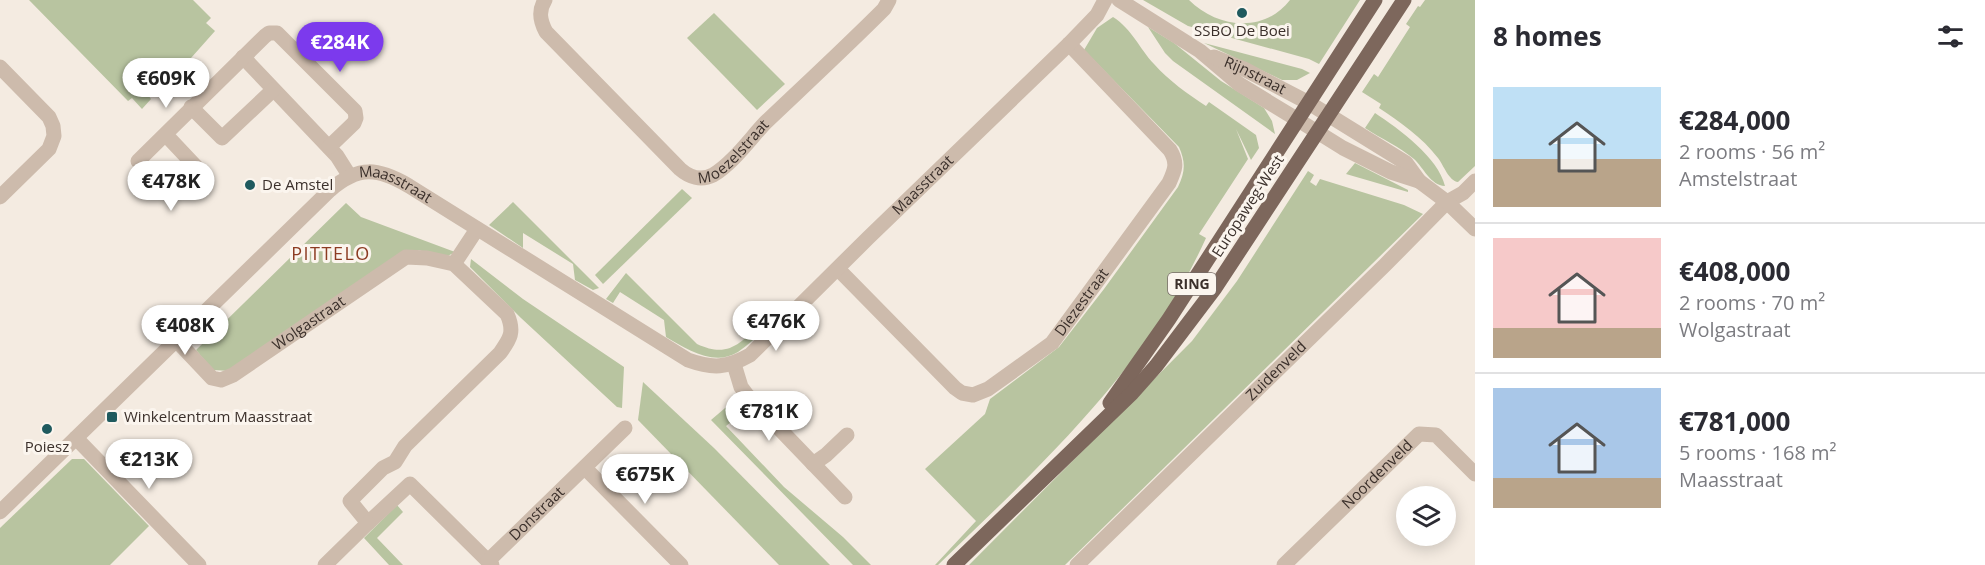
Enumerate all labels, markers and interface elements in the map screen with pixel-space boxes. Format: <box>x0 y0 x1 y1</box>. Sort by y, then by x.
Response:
marker: SSBO De Boei <box>1235 6 1249 20</box>
text: 8 homes <box>1493 18 1602 54</box>
place label: SSBO De Boei <box>1194 20 1290 40</box>
icon: filters <box>1934 20 1967 53</box>
pin: €284K <box>298 22 382 73</box>
text: €284K <box>310 28 370 55</box>
street label: Rijnstraat <box>1221 51 1290 98</box>
pin: €609K <box>124 58 208 109</box>
text: €609K <box>136 64 196 91</box>
text: €284,000 <box>1679 102 1790 138</box>
icon: home <box>1541 111 1613 183</box>
street label: Moezelstraat <box>696 114 773 187</box>
text: 2 rooms · 56 m² <box>1679 138 1825 165</box>
street label: Maasstraat <box>887 150 957 219</box>
street label: Europaweg-West <box>1207 151 1288 260</box>
street label: Maasstraat <box>358 160 436 207</box>
pin: €478K <box>129 161 213 212</box>
text: Amstelstraat <box>1679 165 1797 192</box>
text: €478K <box>141 167 201 194</box>
place label: De Amstel <box>262 174 333 194</box>
marker: De Amstel <box>243 178 257 192</box>
district label: PITTELO <box>291 241 371 265</box>
text: €408,000 <box>1679 253 1790 289</box>
icon: home <box>1541 262 1613 334</box>
street label: Diezestraat <box>1049 264 1112 340</box>
road number: RING <box>1168 273 1216 295</box>
text: 2 rooms · 70 m² <box>1679 289 1825 316</box>
street label: Wolgastraat <box>268 291 349 354</box>
pin: €476K <box>734 301 818 352</box>
pin: €408K <box>143 305 227 356</box>
text: €476K <box>746 307 806 334</box>
text: €408K <box>155 311 215 338</box>
text: Wolgastraat <box>1679 316 1791 343</box>
street label: Zuidenveld <box>1241 336 1310 404</box>
pin: €781K <box>727 391 811 442</box>
text: €781K <box>739 397 799 424</box>
text: €781,000 <box>1679 403 1790 439</box>
place label: Winkelcentrum Maasstraat <box>124 406 312 426</box>
marker: Winkelcentrum Maasstraat <box>105 410 119 424</box>
icon: home <box>1541 412 1613 484</box>
marker: Poiesz <box>40 422 54 436</box>
street label: Noordenveld <box>1337 435 1416 513</box>
place label: Poiesz <box>25 436 69 456</box>
pin: €213K <box>107 439 191 490</box>
text: 5 rooms · 168 m² <box>1679 439 1837 466</box>
text: €213K <box>119 445 179 472</box>
pin: €675K <box>603 454 687 505</box>
text: €675K <box>615 460 675 487</box>
text: Maasstraat <box>1679 466 1783 493</box>
street label: Donstraat <box>504 481 568 544</box>
map controls <box>1396 486 1456 546</box>
button: layers <box>1396 486 1456 546</box>

